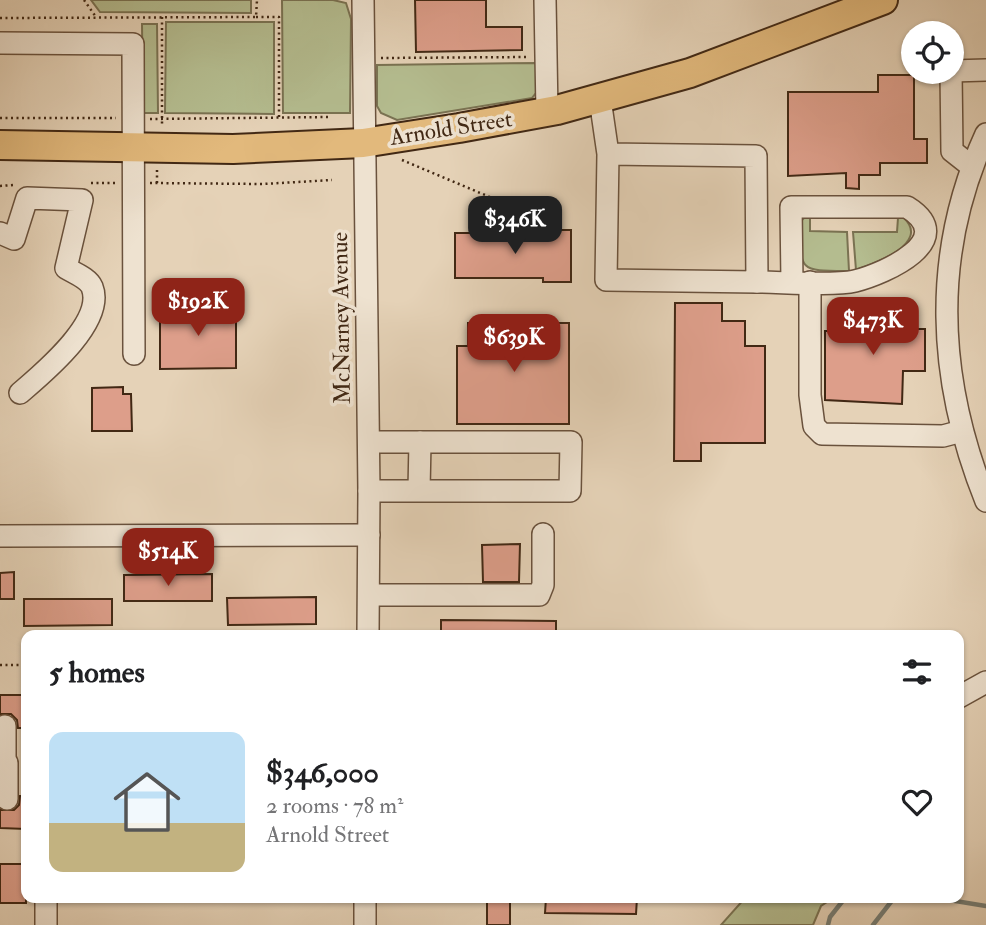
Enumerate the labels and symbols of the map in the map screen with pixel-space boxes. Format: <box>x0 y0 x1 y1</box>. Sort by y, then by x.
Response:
street label: Arnold Street <box>387 104 514 152</box>
pin: $346K <box>466 196 564 256</box>
street label: McNarney Avenue <box>325 231 357 404</box>
pin: $192K <box>149 278 247 338</box>
pin: $473K <box>824 298 922 357</box>
pin: $639K <box>465 314 563 374</box>
pin: $514K <box>119 528 217 588</box>

